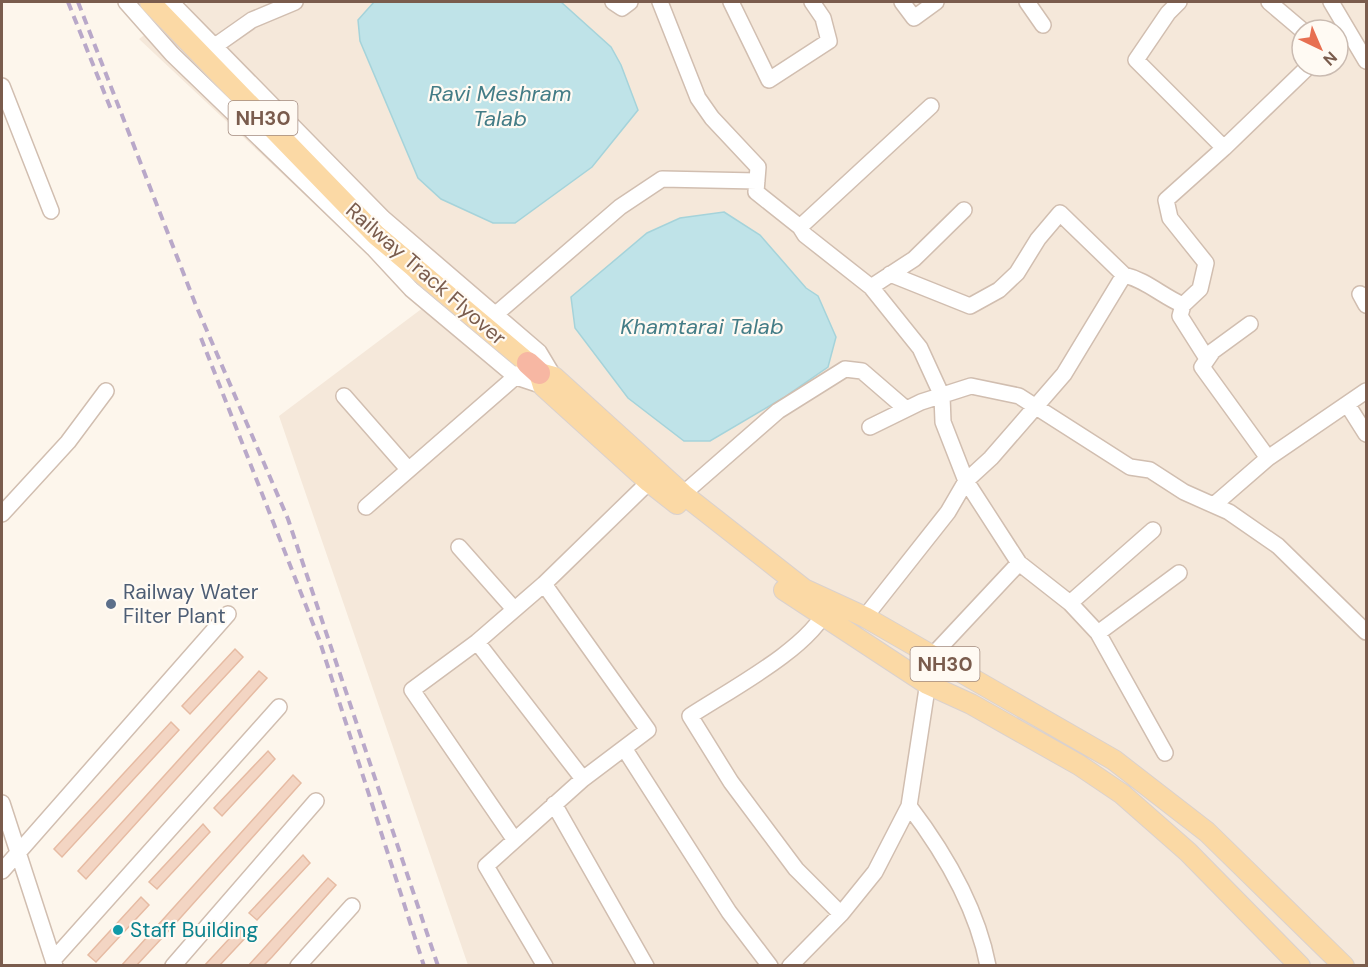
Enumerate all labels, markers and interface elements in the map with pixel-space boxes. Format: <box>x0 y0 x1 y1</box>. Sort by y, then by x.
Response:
north arrow <box>1290 18 1350 78</box>
text: N <box>1319 47 1342 70</box>
water label: Ravi Meshram Talab <box>429 79 571 133</box>
road number: NH30 <box>228 101 298 135</box>
street label: Railway Track Flyover <box>340 196 512 352</box>
water label: Khamtarai Talab <box>620 312 784 341</box>
place label: Railway Water Filter Plant <box>123 578 259 630</box>
marker: Railway Water Filter Plant <box>104 597 118 611</box>
road number: NH30 <box>910 647 980 681</box>
place label: Staff Building <box>130 916 258 944</box>
marker: Staff Building <box>111 923 125 937</box>

